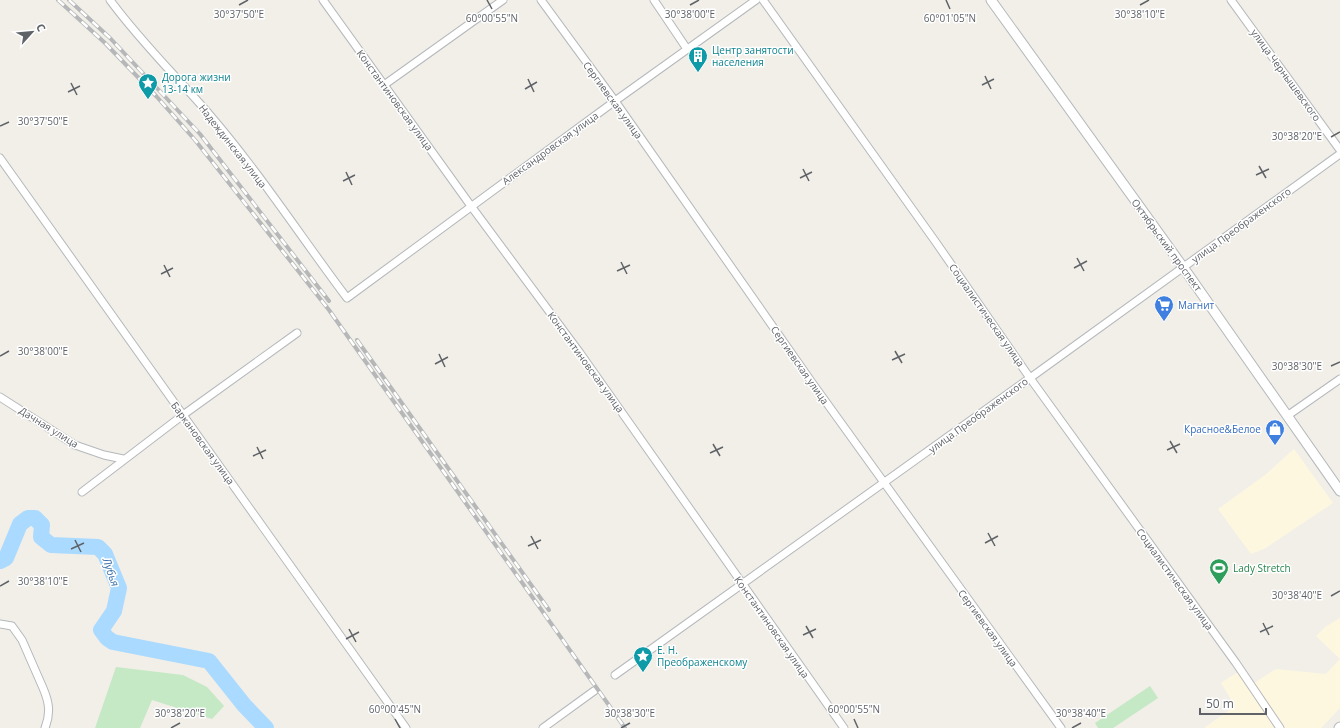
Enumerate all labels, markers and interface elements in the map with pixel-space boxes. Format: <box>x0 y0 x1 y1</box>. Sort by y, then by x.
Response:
text: 30°37'50"E <box>214 7 264 21</box>
text: 30°38'00"E <box>665 7 715 21</box>
text: 30°38'10"E <box>1115 7 1165 21</box>
text: 60°00'55"N <box>466 11 518 25</box>
text: 60°01'05"N <box>924 11 976 25</box>
north arrow <box>12 12 52 52</box>
text: С <box>33 21 50 34</box>
street label: улица Чернышевского <box>1248 26 1324 124</box>
place label: Центр занятости населения <box>712 43 794 69</box>
building icon: Центр занятости населения <box>687 45 709 73</box>
street label: Константиновская улица <box>354 47 436 153</box>
street label: Сергиевская улица <box>580 58 646 142</box>
place label: Дорога жизни 13-14 км <box>162 70 231 96</box>
place icon: Дорога жизни 13-14 км <box>137 72 159 100</box>
street label: Надеждинская улица <box>196 101 270 191</box>
street label: Александровская улица <box>499 108 601 188</box>
text: 30°37'50"E <box>18 114 68 128</box>
text: 30°38'20"E <box>1272 129 1322 143</box>
street label: улица Преображенского <box>1188 184 1294 266</box>
street label: Октябрьский проспект <box>1129 196 1206 294</box>
street label: Социалистическая улица <box>946 261 1028 369</box>
supermarket icon: Магнит <box>1153 294 1175 322</box>
place label: Магнит <box>1178 298 1215 312</box>
street label: Константиновская улица <box>545 309 627 415</box>
street label: Сергиевская улица <box>768 323 832 407</box>
text: 30°38'00"E <box>18 344 68 358</box>
text: 30°38'30"E <box>1272 359 1322 373</box>
street label: улица Преображенского <box>925 374 1031 456</box>
street label: Баркановская улица <box>168 399 238 487</box>
street label: Дачная улица <box>17 403 81 451</box>
shop icon: Красное&Белое <box>1264 418 1286 446</box>
place label: Красное&Белое <box>1184 422 1261 436</box>
street label: Социалистическая улица <box>1133 525 1217 633</box>
water label: Лубья <box>99 554 123 589</box>
sports icon: Lady Stretch <box>1208 557 1230 585</box>
place label: Lady Stretch <box>1233 561 1291 575</box>
street label: Константиновская улица <box>731 573 813 681</box>
text: 30°38'10"E <box>18 574 68 588</box>
street label: Сергиевская улица <box>955 586 1021 670</box>
text: 30°38'40"E <box>1272 588 1322 602</box>
place label: Е. Н. Преображенскому <box>657 643 748 669</box>
place icon: Е. Н. Преображенскому <box>632 645 654 673</box>
scale bar <box>1200 690 1266 716</box>
text: 50 m <box>1206 695 1234 712</box>
text: 60°00'45"N <box>369 702 421 716</box>
text: 60°00'55"N <box>828 702 880 716</box>
text: 30°38'20"E <box>155 706 205 720</box>
text: 30°38'30"E <box>605 706 655 720</box>
text: 30°38'40"E <box>1056 706 1106 720</box>

